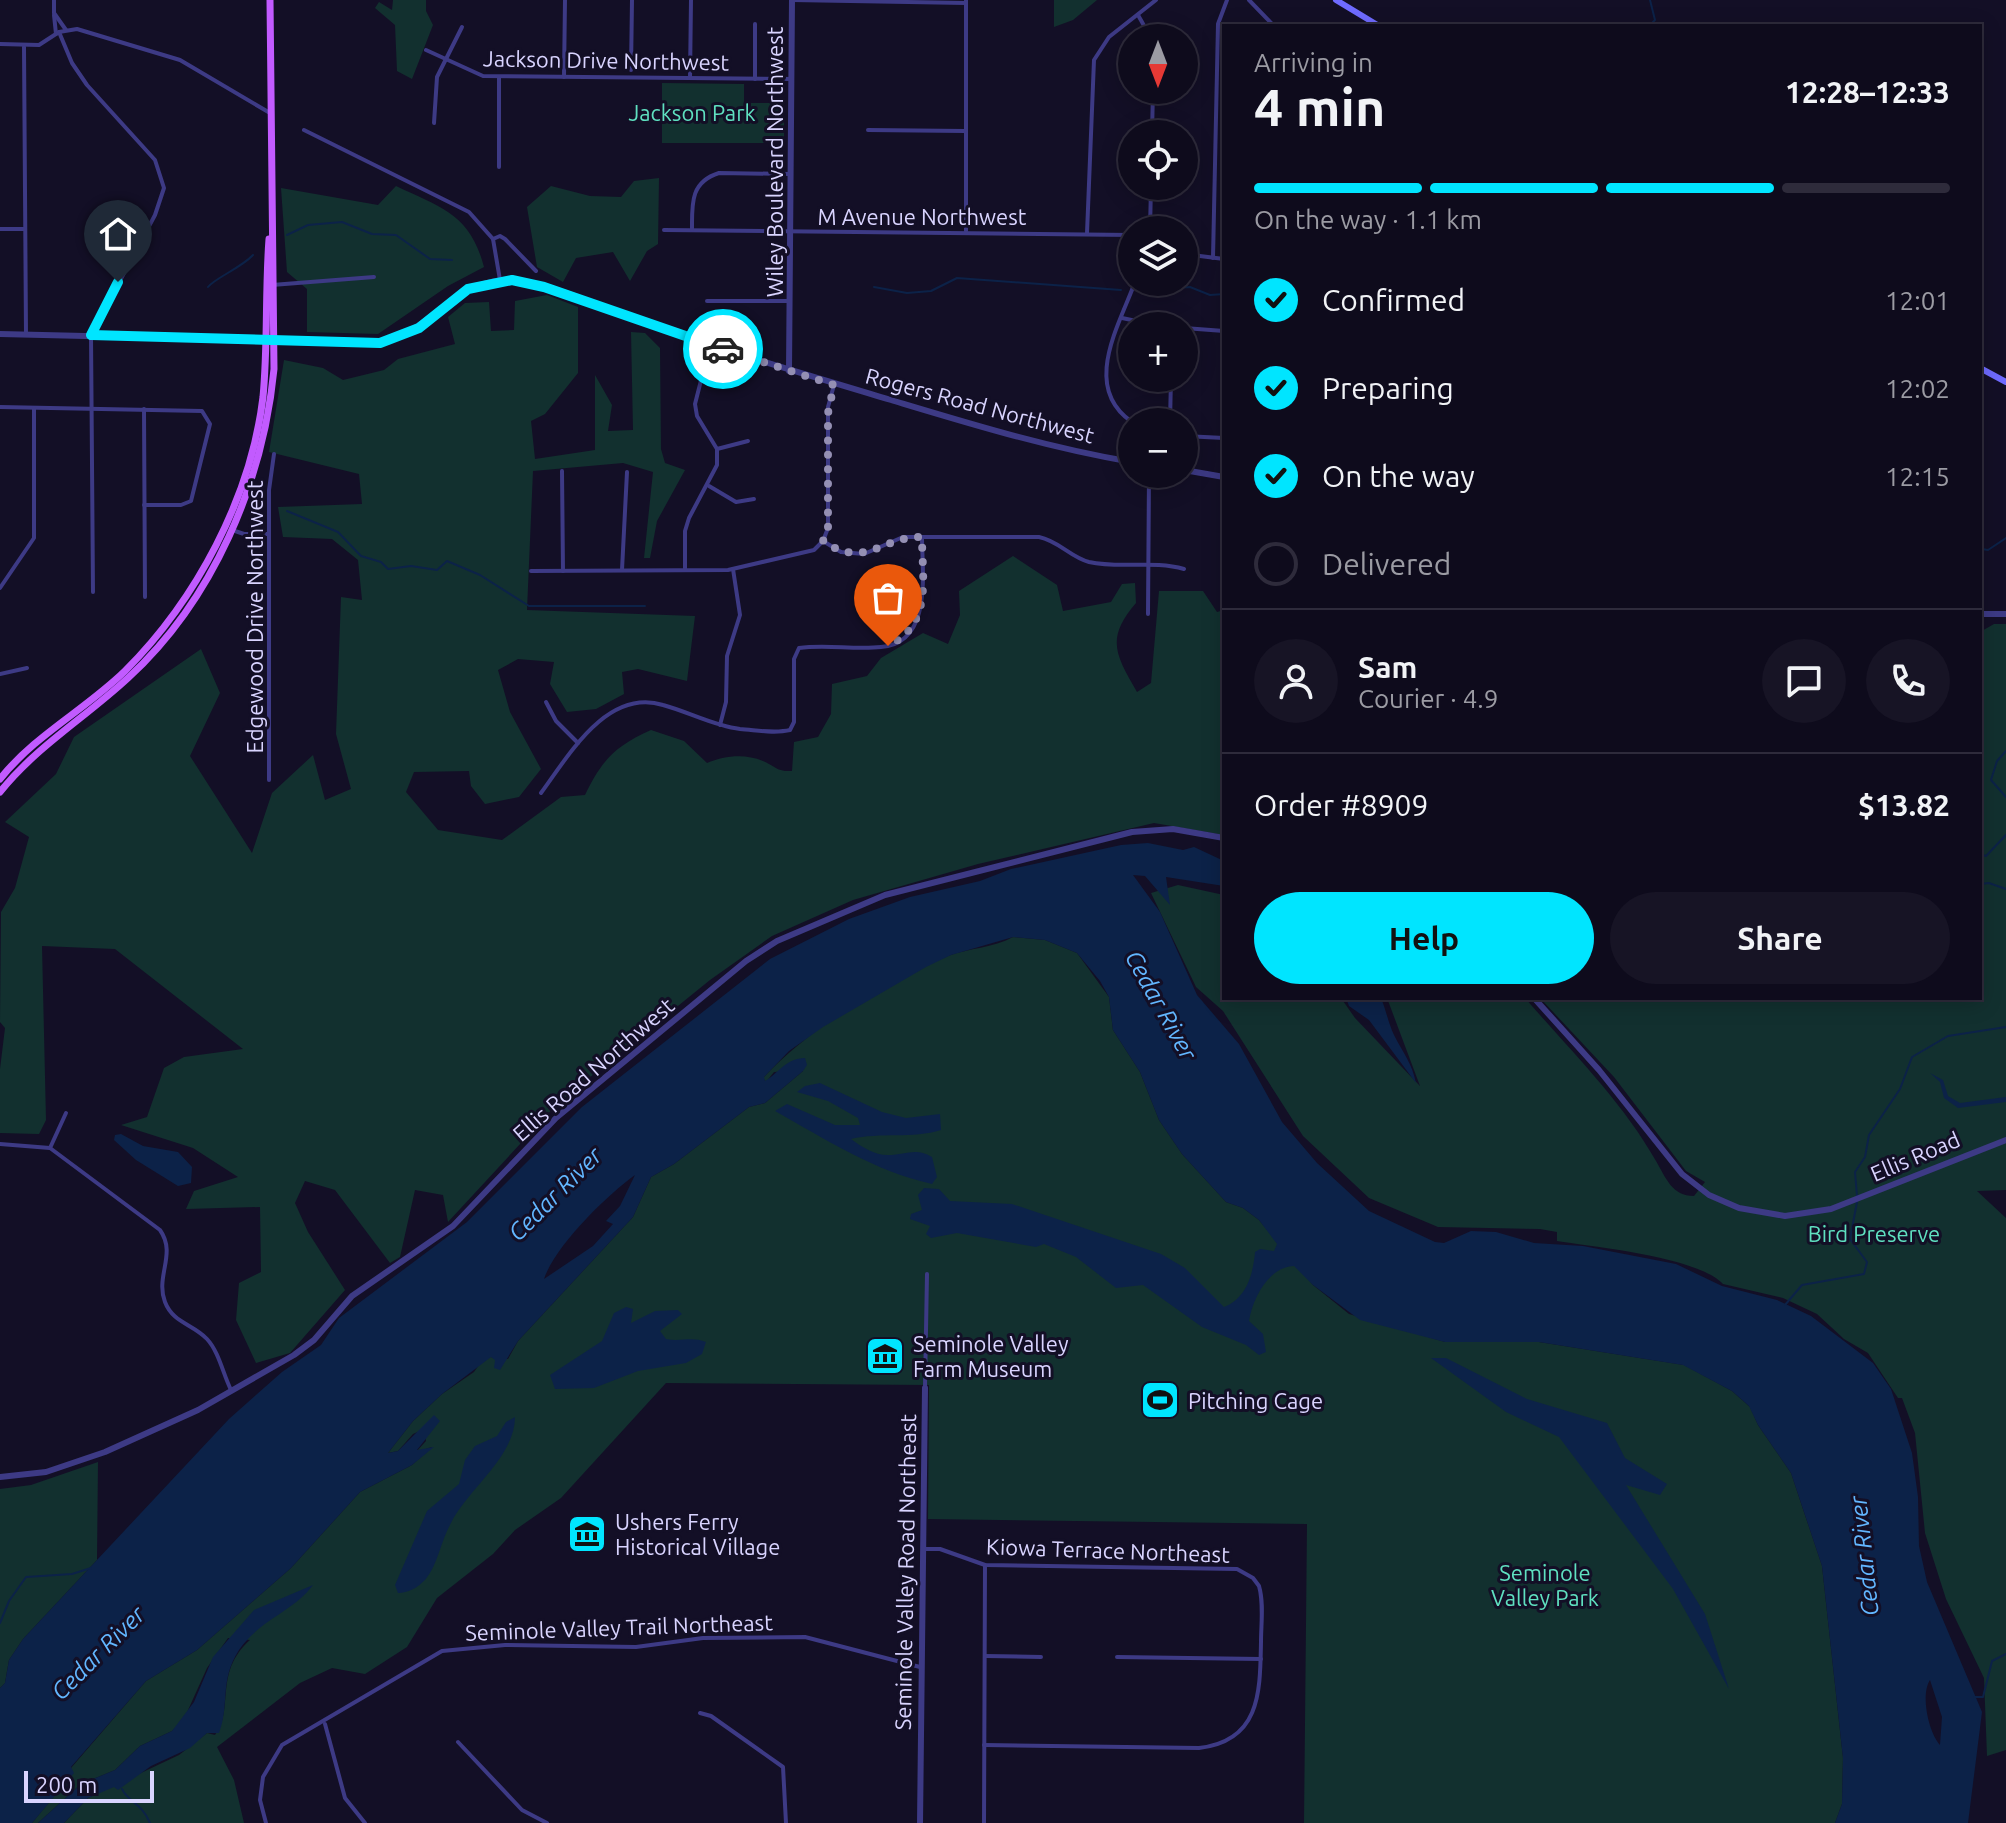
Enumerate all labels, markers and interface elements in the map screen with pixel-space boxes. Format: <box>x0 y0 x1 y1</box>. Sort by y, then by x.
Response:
north arrow <box>1118 24 1198 104</box>
map controls <box>1118 24 1198 488</box>
street label: Wiley Boulevard Northwest <box>762 26 787 297</box>
street label: Jackson Drive Northwest <box>483 45 730 75</box>
text: Arriving in <box>1254 48 1373 77</box>
text: 12:28–12:33 <box>1785 75 1950 109</box>
text: 4 min <box>1254 78 1385 136</box>
park label: Jackson Park <box>628 100 756 125</box>
button: locate <box>1118 120 1198 200</box>
pin <box>84 200 152 282</box>
street label: M Avenue Northwest <box>818 204 1027 229</box>
text: On the way · 1.1 km <box>1254 205 1482 234</box>
icon: home <box>96 212 140 256</box>
button: layers <box>1118 216 1198 296</box>
icon: check <box>1254 278 1298 322</box>
text: Confirmed <box>1322 283 1465 317</box>
text: 12:01 <box>1885 286 1950 315</box>
courier <box>683 309 763 389</box>
button: + <box>1118 312 1198 392</box>
icon: car <box>701 327 745 371</box>
street label: Rogers Road Northwest <box>863 362 1097 448</box>
icon: check <box>1254 366 1298 410</box>
text: Preparing <box>1322 371 1454 405</box>
text: 12:02 <box>1885 374 1950 403</box>
button: − <box>1118 408 1198 488</box>
icon: check <box>1254 454 1298 498</box>
text: On the way <box>1322 459 1475 493</box>
text: 12:15 <box>1885 462 1950 491</box>
street label: Edgewood Drive Northwest <box>242 480 267 754</box>
text: Delivered <box>1322 547 1451 581</box>
pin <box>854 564 922 646</box>
icon: bag <box>866 576 910 620</box>
button: person <box>1254 639 1338 723</box>
button: chat <box>1762 639 1846 723</box>
button: phone <box>1866 639 1950 723</box>
text: Sam <box>1358 650 1417 684</box>
text: Courier · 4.9 <box>1358 684 1498 713</box>
text: Order #8909 <box>1254 788 1428 822</box>
text: $13.82 <box>1858 788 1950 822</box>
button: Help <box>1254 892 1594 984</box>
button: Share <box>1610 892 1950 984</box>
water label: Cedar River <box>1120 946 1202 1065</box>
street label: Ellis Road Northwest <box>507 992 679 1146</box>
street label: Ellis Road <box>1867 1126 1963 1186</box>
water label: Cedar River <box>503 1141 608 1246</box>
park label: Bird Preserve <box>1808 1221 1940 1246</box>
place label: Seminole Valley Farm Museum <box>913 1331 1069 1381</box>
museum icon: Seminole Valley Farm Museum <box>864 1335 906 1377</box>
sports icon: Pitching Cage <box>1139 1379 1181 1421</box>
place label: Pitching Cage <box>1188 1388 1323 1413</box>
street label: Seminole Valley Road Northeast <box>890 1413 920 1730</box>
water label: Cedar River <box>1844 1494 1884 1617</box>
place label: Ushers Ferry Historical Village <box>615 1509 780 1559</box>
museum icon: Ushers Ferry Historical Village <box>566 1513 608 1555</box>
street label: Kiowa Terrace Northeast <box>986 1533 1231 1567</box>
park label: Seminole Valley Park <box>1491 1560 1599 1610</box>
water label: Cedar River <box>46 1600 151 1705</box>
street label: Seminole Valley Trail Northeast <box>465 1609 774 1645</box>
scale bar <box>24 1767 154 1803</box>
text: 200 m <box>36 1772 97 1797</box>

